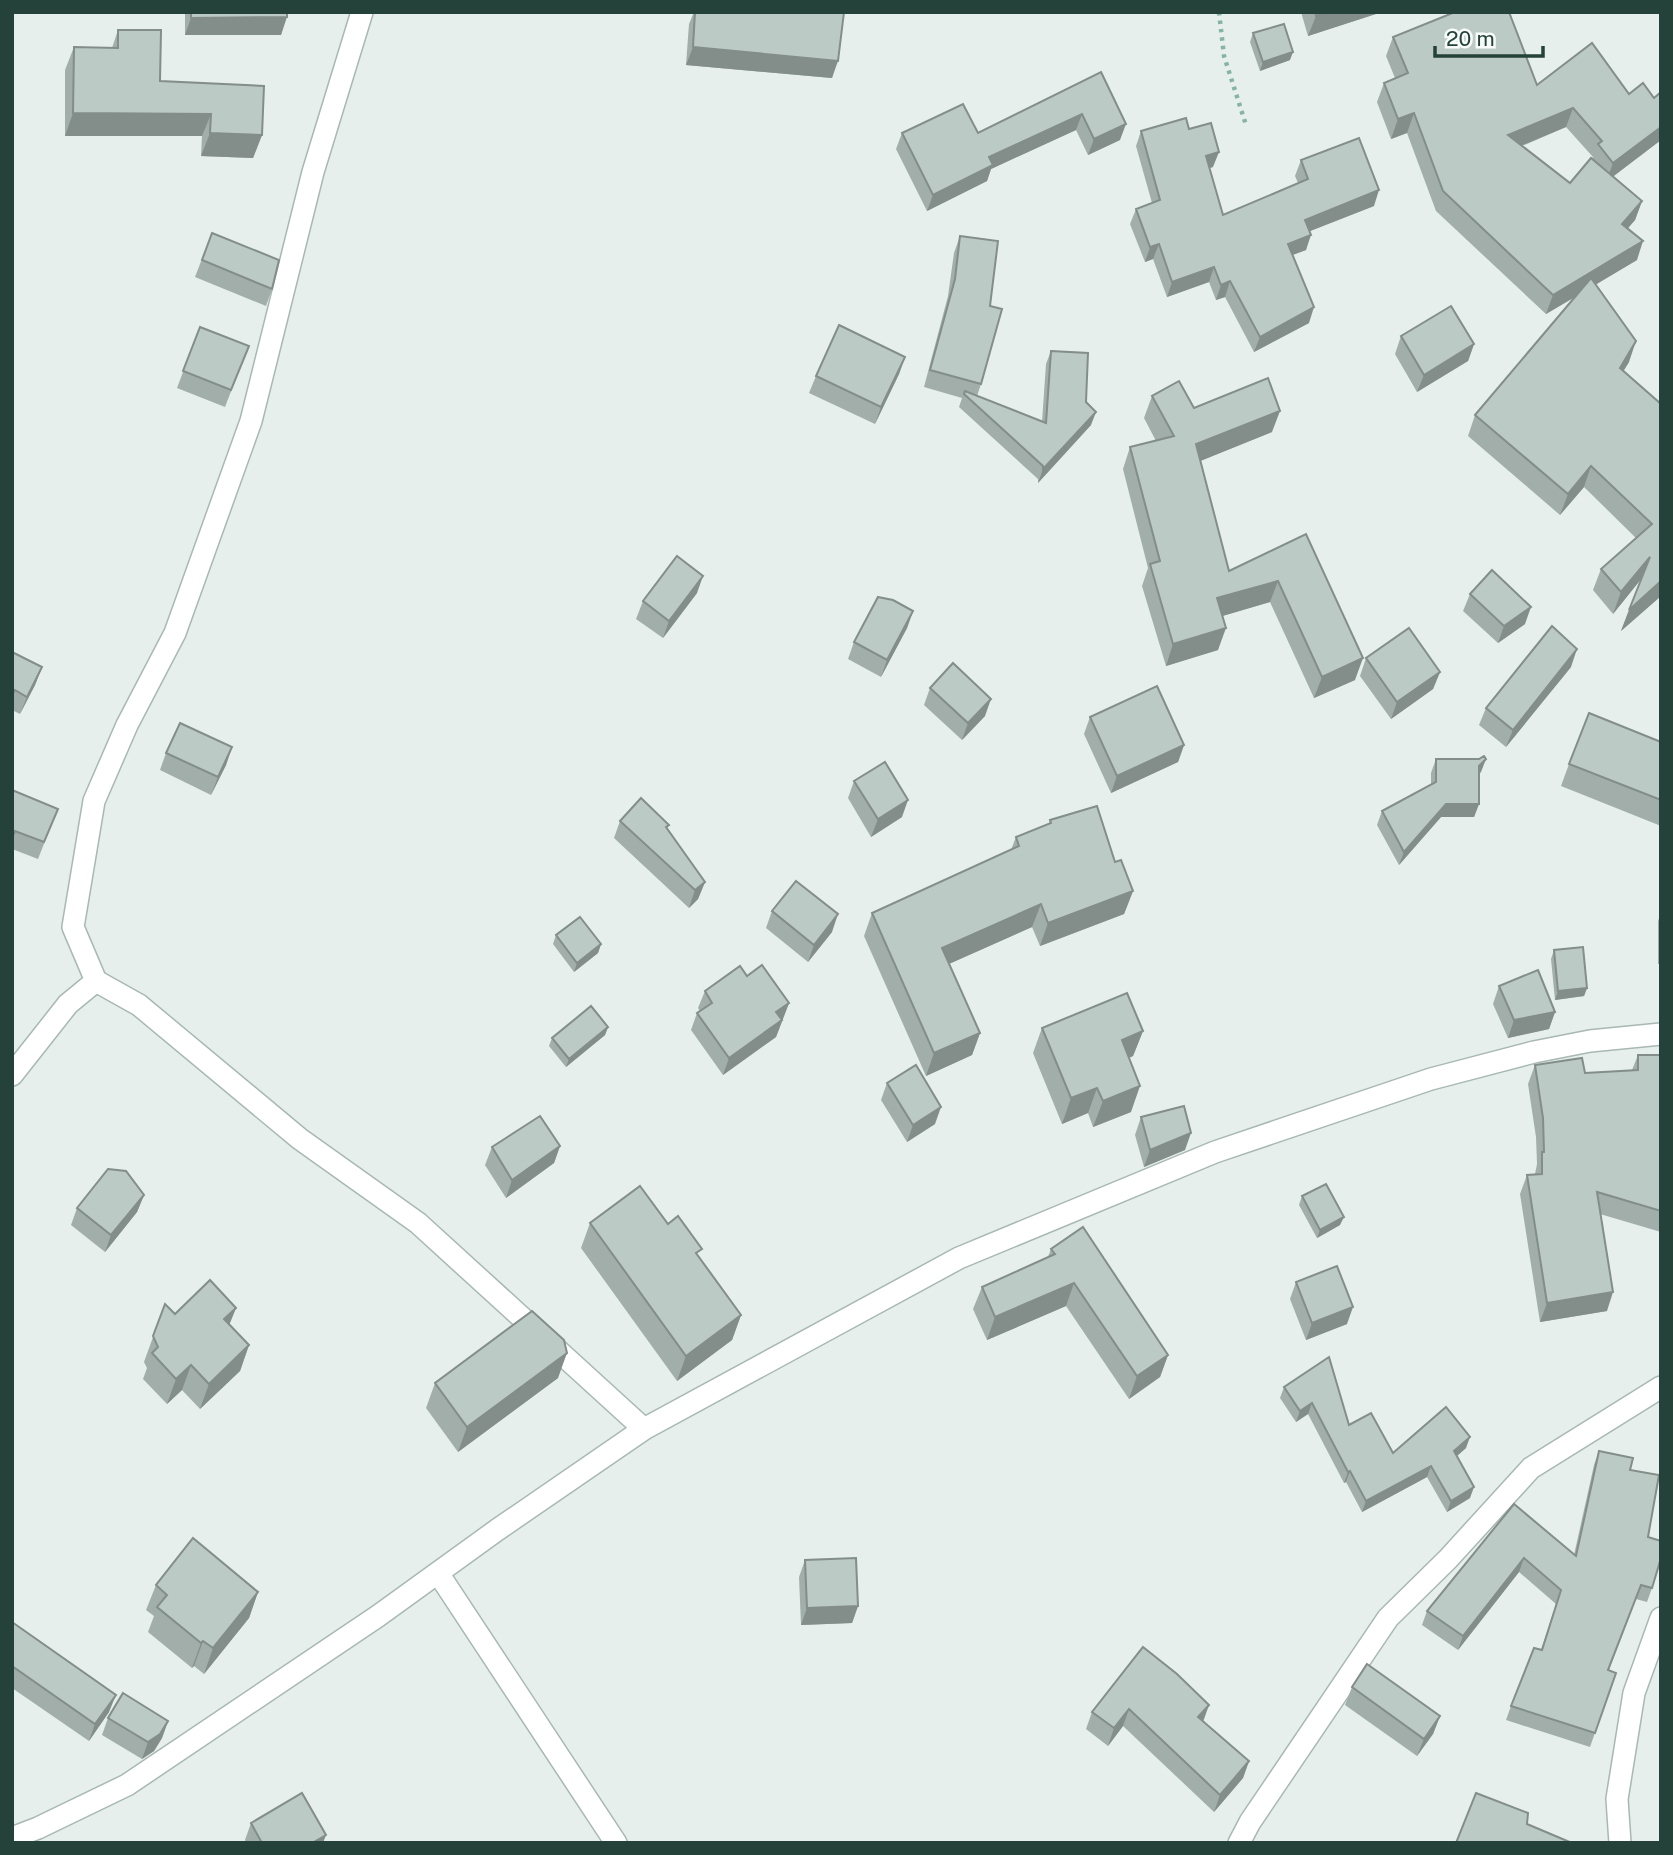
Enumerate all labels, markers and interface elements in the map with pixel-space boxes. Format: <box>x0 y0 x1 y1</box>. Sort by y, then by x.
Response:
scale bar <box>1435 14 1544 58</box>
text: 20 m <box>1446 26 1495 51</box>

